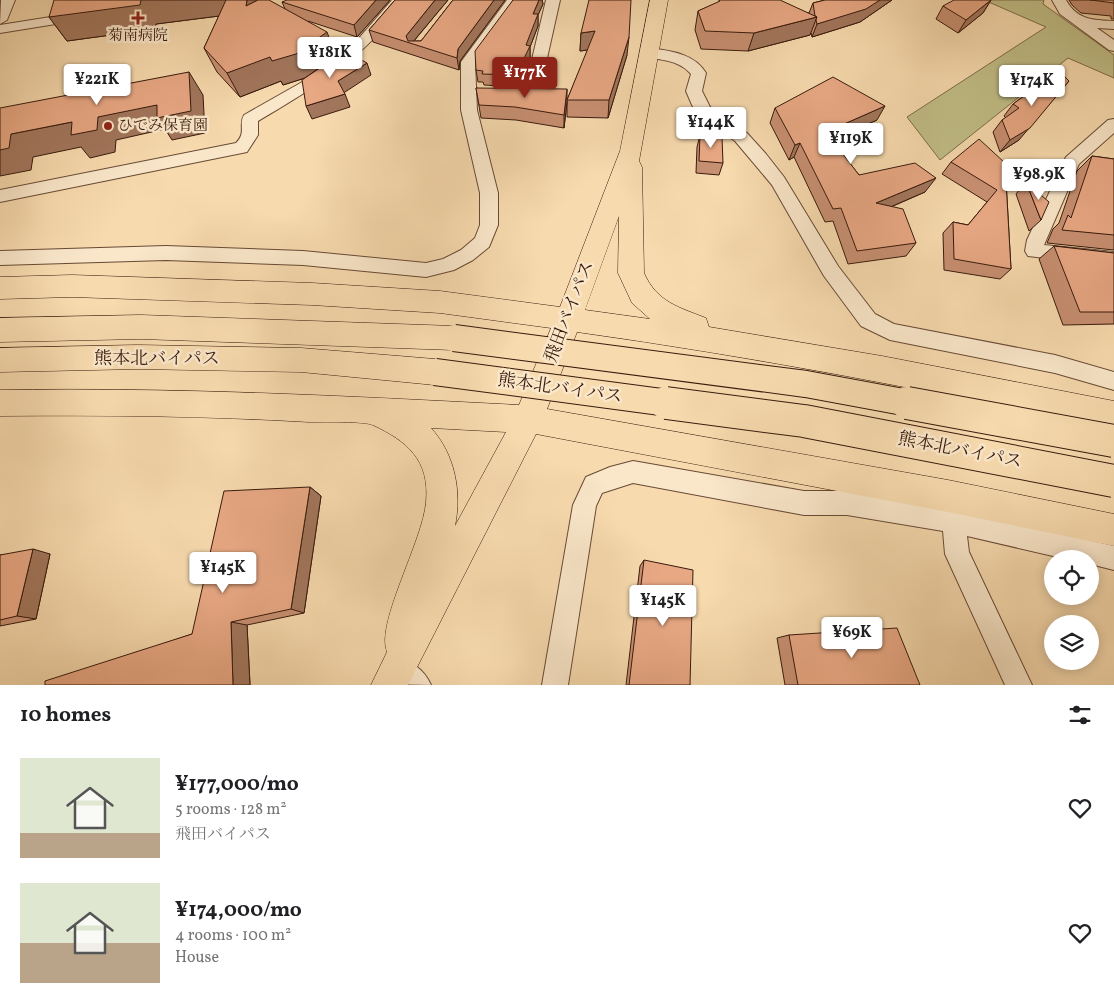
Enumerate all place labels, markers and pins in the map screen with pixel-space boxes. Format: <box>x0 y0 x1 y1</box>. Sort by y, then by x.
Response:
marker: 菊南病院 <box>131 11 145 25</box>
place label: 菊南病院 <box>108 26 168 47</box>
pin: ¥181K <box>295 36 365 79</box>
pin: ¥177K <box>490 56 560 99</box>
pin: ¥221K <box>62 64 132 106</box>
pin: ¥174K <box>997 64 1067 107</box>
pin: ¥144K <box>676 106 746 149</box>
place label: ひでみ保育園 <box>118 116 208 137</box>
marker: ひでみ保育園 <box>102 120 114 132</box>
pin: ¥119K <box>816 122 886 165</box>
pin: ¥98.9K <box>998 158 1080 201</box>
pin: ¥145K <box>188 552 258 594</box>
pin: ¥145K <box>628 584 698 627</box>
pin: ¥69K <box>822 616 882 659</box>

